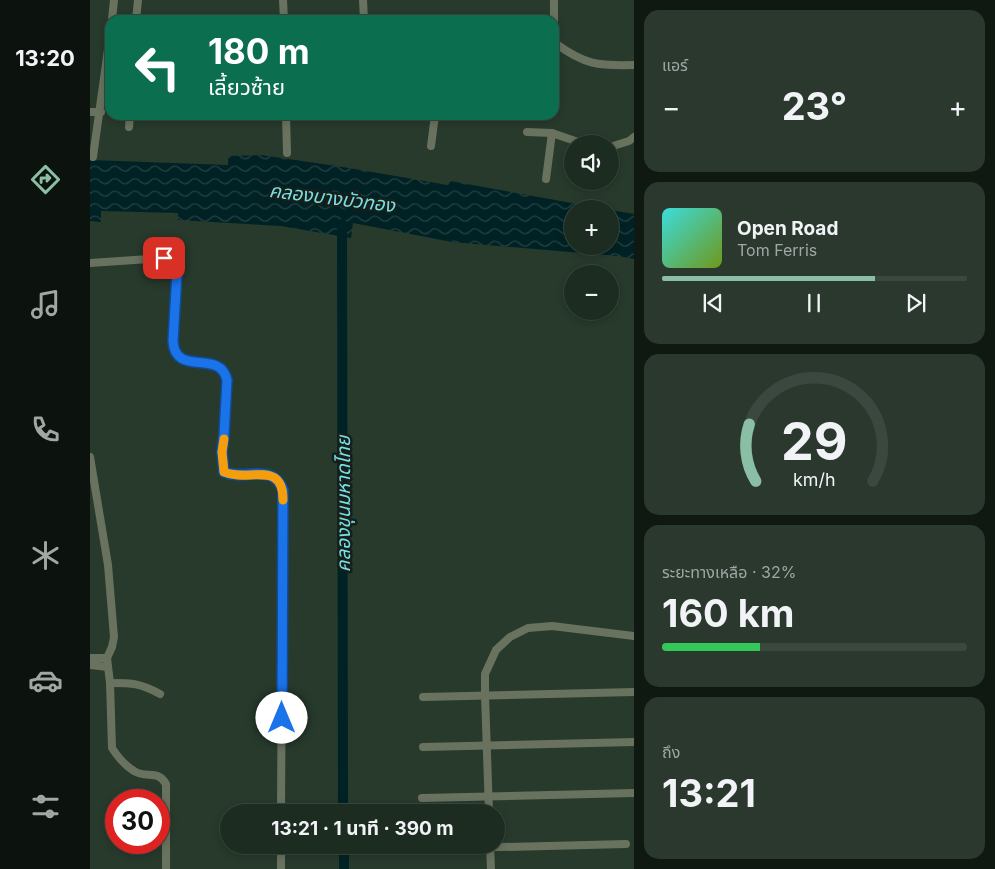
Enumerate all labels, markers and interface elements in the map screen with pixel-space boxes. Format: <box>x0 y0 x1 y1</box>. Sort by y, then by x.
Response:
text: 180 m <box>208 30 310 72</box>
icon: left <box>125 35 190 100</box>
text: 13:20 <box>15 45 75 71</box>
text: แอร์ <box>662 55 688 75</box>
text: เลี้ยวซ้าย <box>208 74 285 100</box>
text: 23° <box>782 83 847 129</box>
text: − <box>662 90 681 124</box>
text: + <box>948 90 967 124</box>
map controls <box>564 135 619 320</box>
button: sound <box>564 135 619 190</box>
icon: directions <box>28 162 63 197</box>
water label: คลองบางบัวทอง <box>268 179 397 217</box>
button: + <box>564 200 619 255</box>
text: Open Road <box>737 217 838 240</box>
pin <box>143 237 185 279</box>
text: Tom Ferris <box>737 240 817 260</box>
icon: arrive <box>150 244 178 272</box>
button: − <box>564 265 619 320</box>
icon: music <box>28 287 63 322</box>
icon: previous <box>699 289 727 317</box>
icon: pause <box>800 289 828 317</box>
icon: next <box>902 289 930 317</box>
text: 29 <box>781 410 848 473</box>
icon: phone <box>28 412 63 447</box>
water label: คลองขุนมหาดไทย <box>332 434 355 572</box>
text: km/h <box>793 469 836 490</box>
icon: climate <box>28 538 63 573</box>
text: ระยะทางเหลือ · 32% <box>662 562 796 582</box>
text: 160 km <box>662 590 794 636</box>
icon: car <box>28 663 63 698</box>
position arrow <box>255 691 307 743</box>
text: ถึง <box>662 742 680 762</box>
text: 13:21 <box>662 770 756 816</box>
icon: filters <box>28 789 63 824</box>
speed limit sign: 30 <box>105 789 170 854</box>
text: 13:21 · 1 นาที · 390 m <box>271 817 454 840</box>

